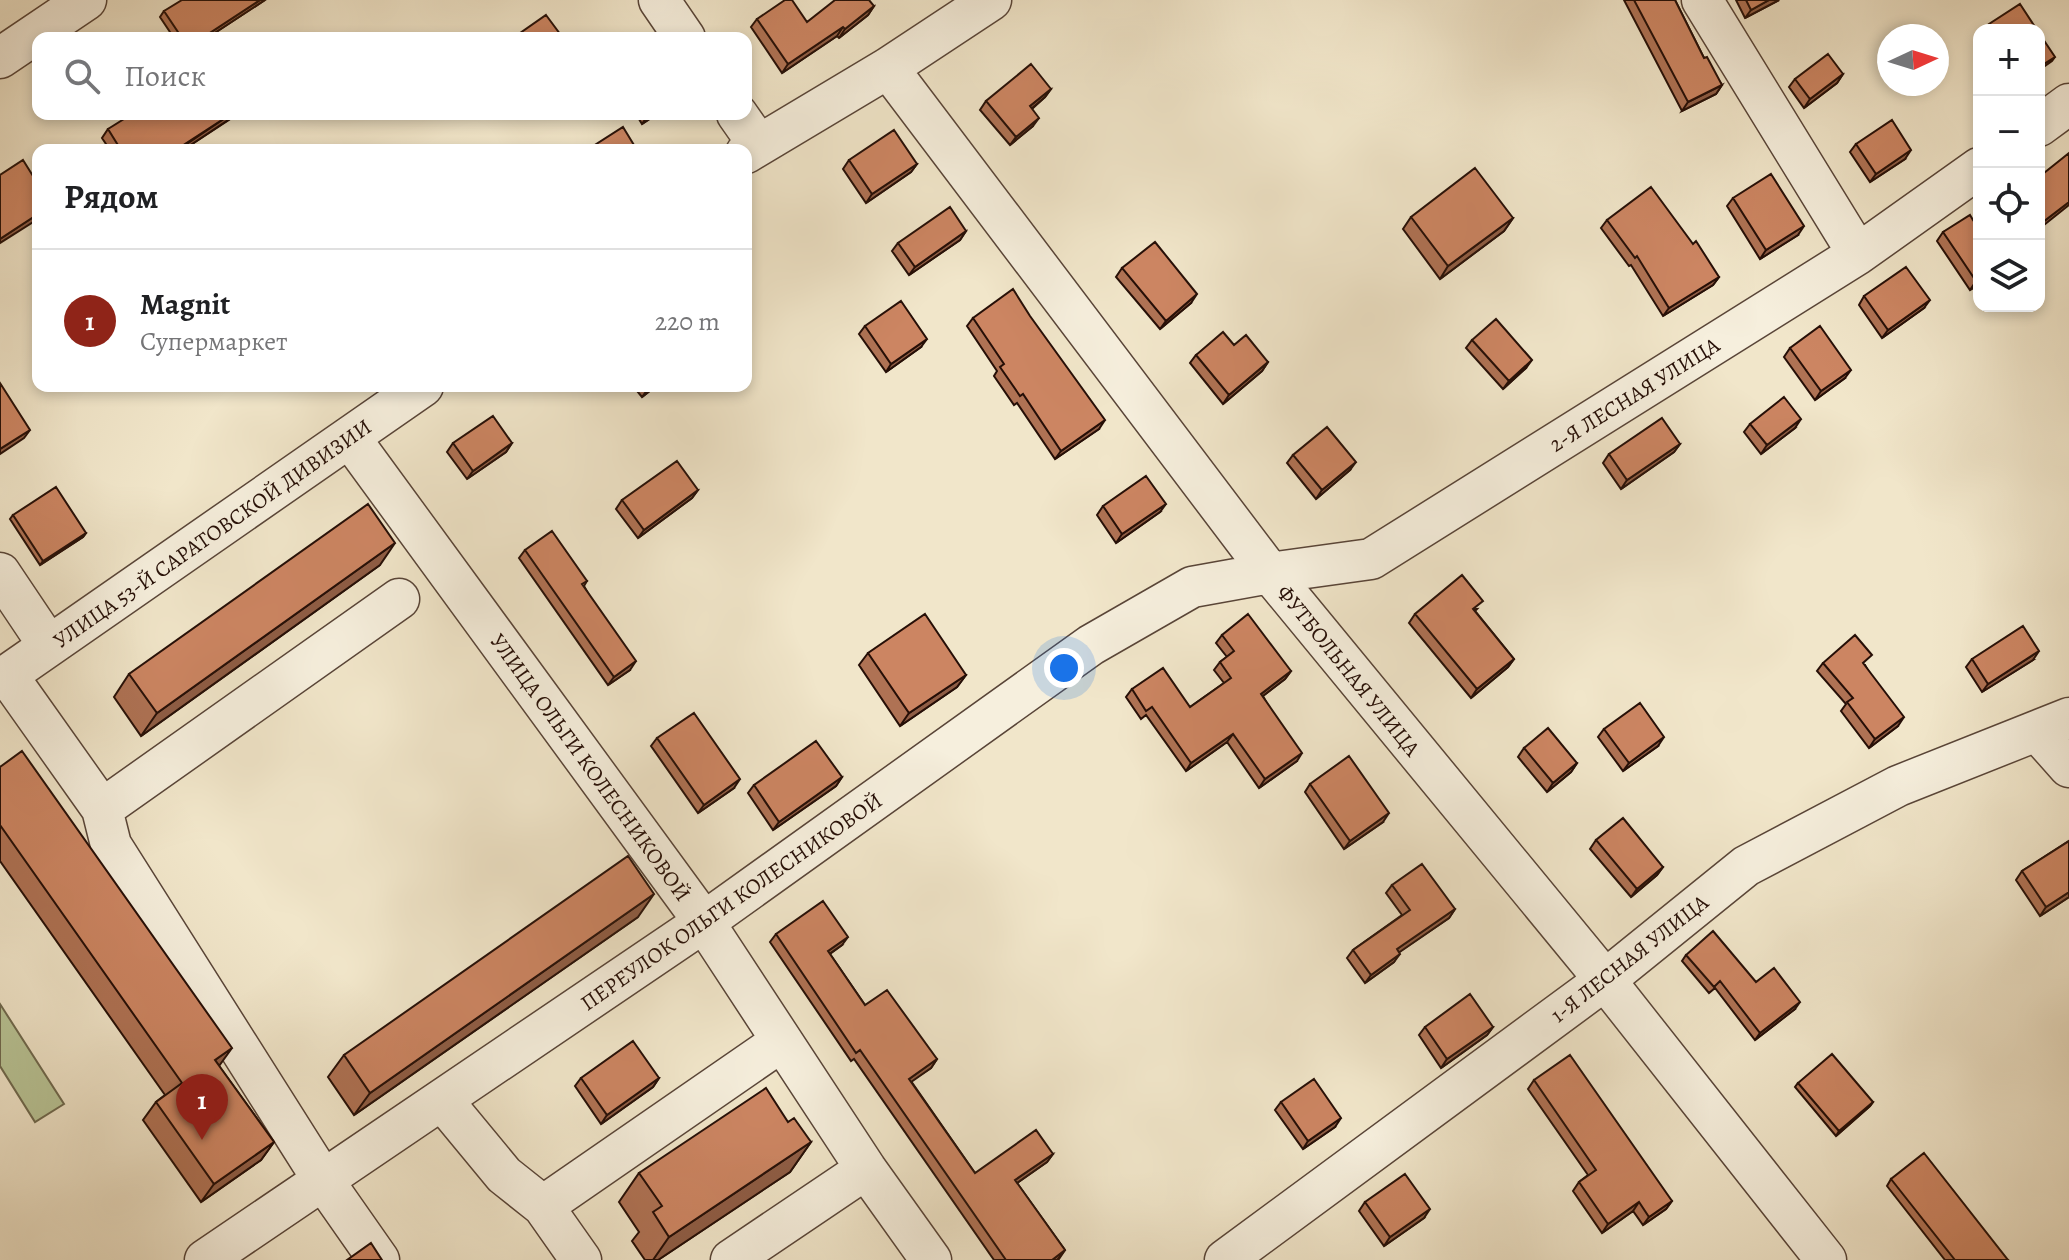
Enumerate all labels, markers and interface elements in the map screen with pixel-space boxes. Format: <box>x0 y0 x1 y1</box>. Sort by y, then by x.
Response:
north arrow <box>1877 24 1949 96</box>
map controls <box>1973 24 2045 312</box>
button: + <box>1973 24 2045 96</box>
search box <box>32 32 752 120</box>
icon: search <box>60 54 104 98</box>
text: Поиск <box>124 56 206 96</box>
button: − <box>1973 96 2045 168</box>
button: locate <box>1973 168 2045 240</box>
text: Рядом <box>64 173 158 220</box>
button: layers <box>1973 240 2045 312</box>
text: Magnit <box>140 284 230 324</box>
text: 1 <box>85 304 95 339</box>
text: 220 m <box>655 304 720 339</box>
text: Супермаркет <box>140 324 288 359</box>
street label: 2-Я ЛЕСНАЯ УЛИЦА <box>1544 330 1726 459</box>
street label: УЛИЦА 53-Й САРАТОВСКОЙ ДИВИЗИИ <box>47 412 378 656</box>
street label: ФУТБОЛЬНАЯ УЛИЦА <box>1270 579 1427 764</box>
street label: УЛИЦА ОЛЬГИ КОЛЕСНИКОВОЙ <box>483 628 698 908</box>
your location <box>1044 648 1084 688</box>
street label: ПЕРЕУЛОК ОЛЬГИ КОЛЕСНИКОВОЙ <box>575 786 888 1018</box>
street label: 1-Я ЛЕСНАЯ УЛИЦА <box>1544 887 1716 1030</box>
pin: 1 <box>176 1074 228 1140</box>

